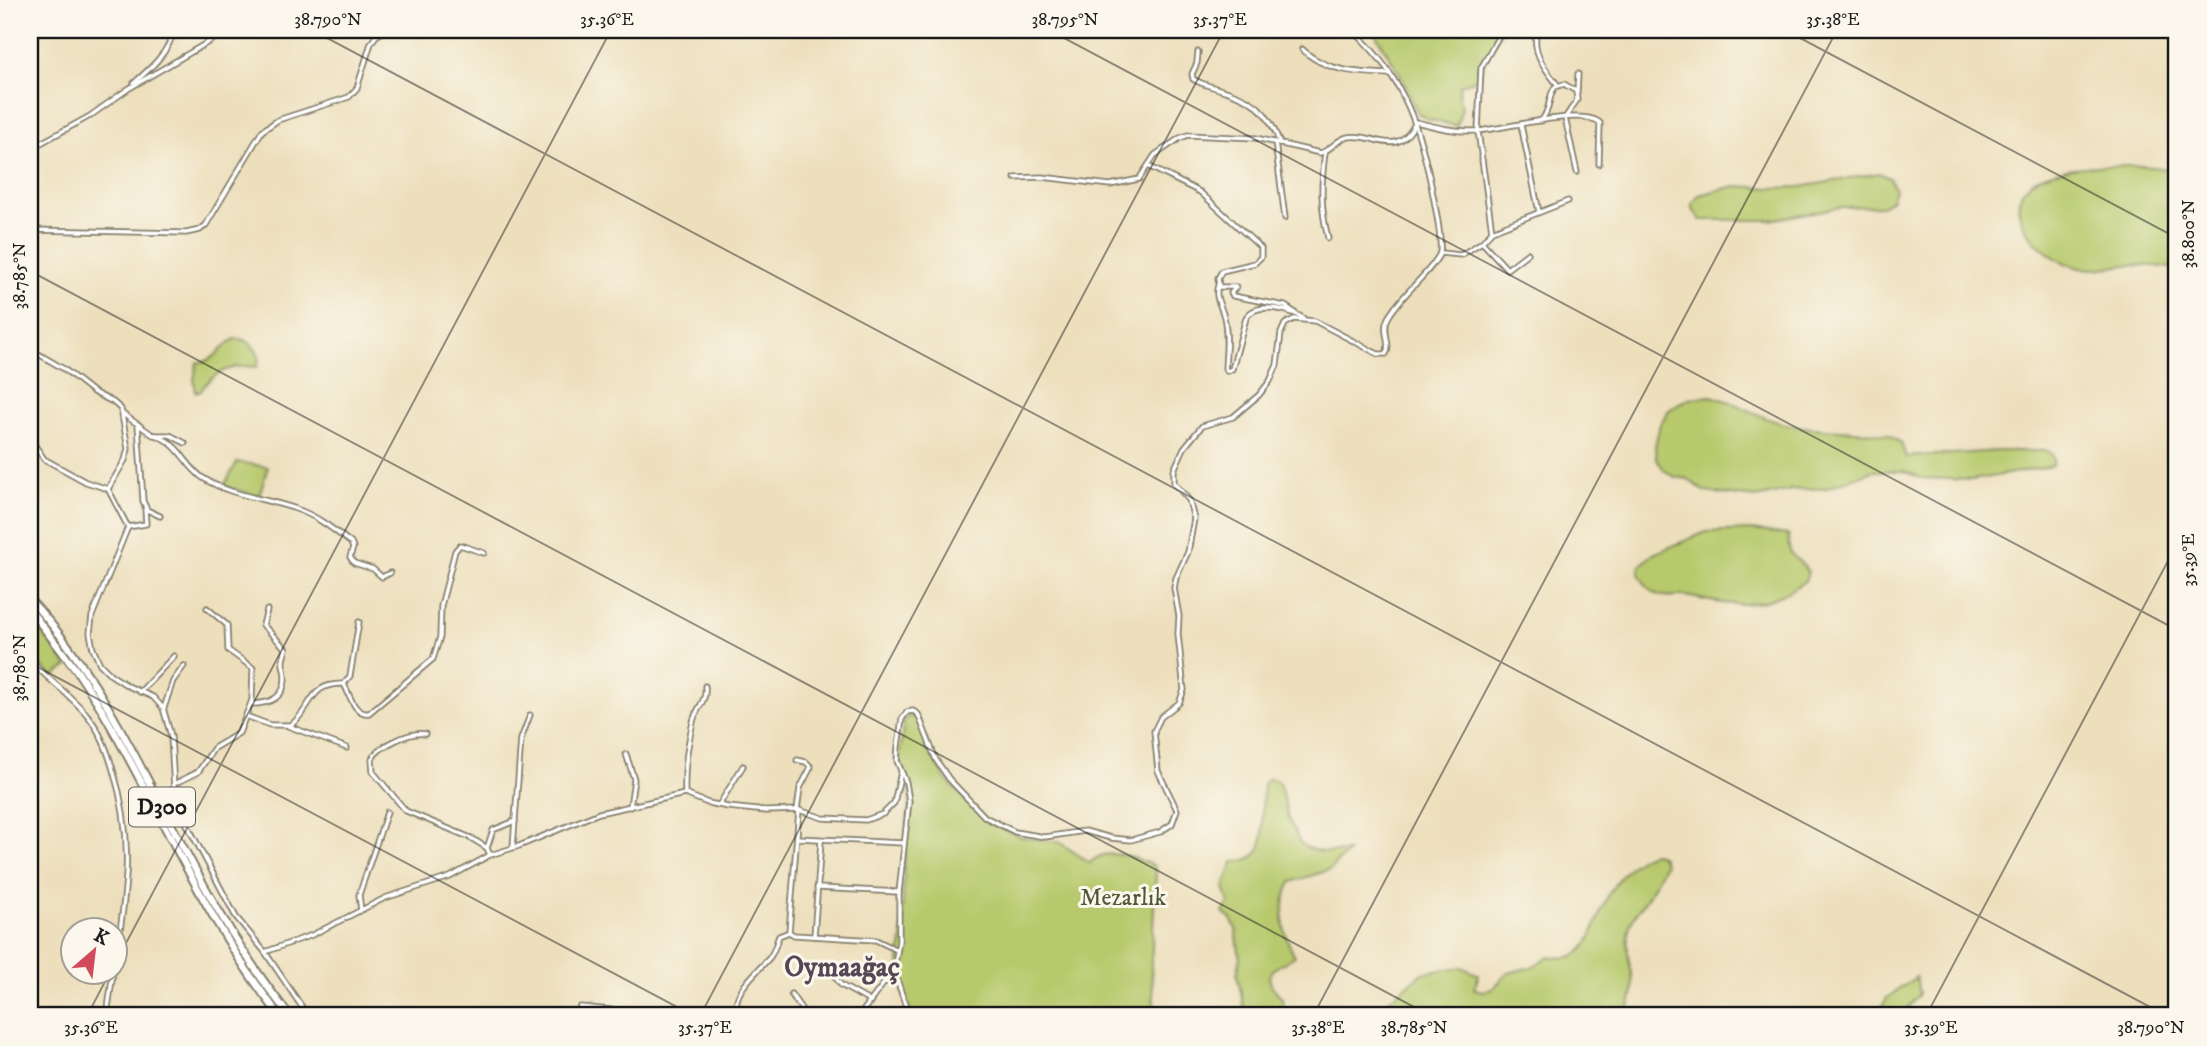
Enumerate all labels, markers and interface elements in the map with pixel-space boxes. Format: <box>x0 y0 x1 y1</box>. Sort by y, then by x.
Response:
text: 38.790°N <box>294 9 362 31</box>
text: 35.36°E <box>580 9 634 31</box>
text: 38.795°N <box>1032 9 1099 31</box>
text: 35.37°E <box>1193 9 1247 31</box>
text: 35.38°E <box>1806 9 1860 31</box>
text: 38.800°N <box>2178 199 2200 268</box>
text: 38.785°N <box>9 242 31 309</box>
text: 35.39°E <box>2178 533 2200 587</box>
text: 38.780°N <box>9 634 31 702</box>
road number: D300 <box>129 788 195 827</box>
park label: Mezarlık <box>1080 883 1166 913</box>
north arrow <box>60 916 130 986</box>
text: K <box>90 924 113 951</box>
district label: Oymaağaç <box>784 950 900 985</box>
text: 35.36°E <box>64 1017 118 1039</box>
text: 35.37°E <box>678 1017 732 1039</box>
text: 35.38°E <box>1291 1017 1345 1039</box>
text: 38.785°N <box>1381 1017 1448 1039</box>
text: 35.39°E <box>1904 1017 1958 1039</box>
text: 38.790°N <box>2117 1017 2185 1039</box>

